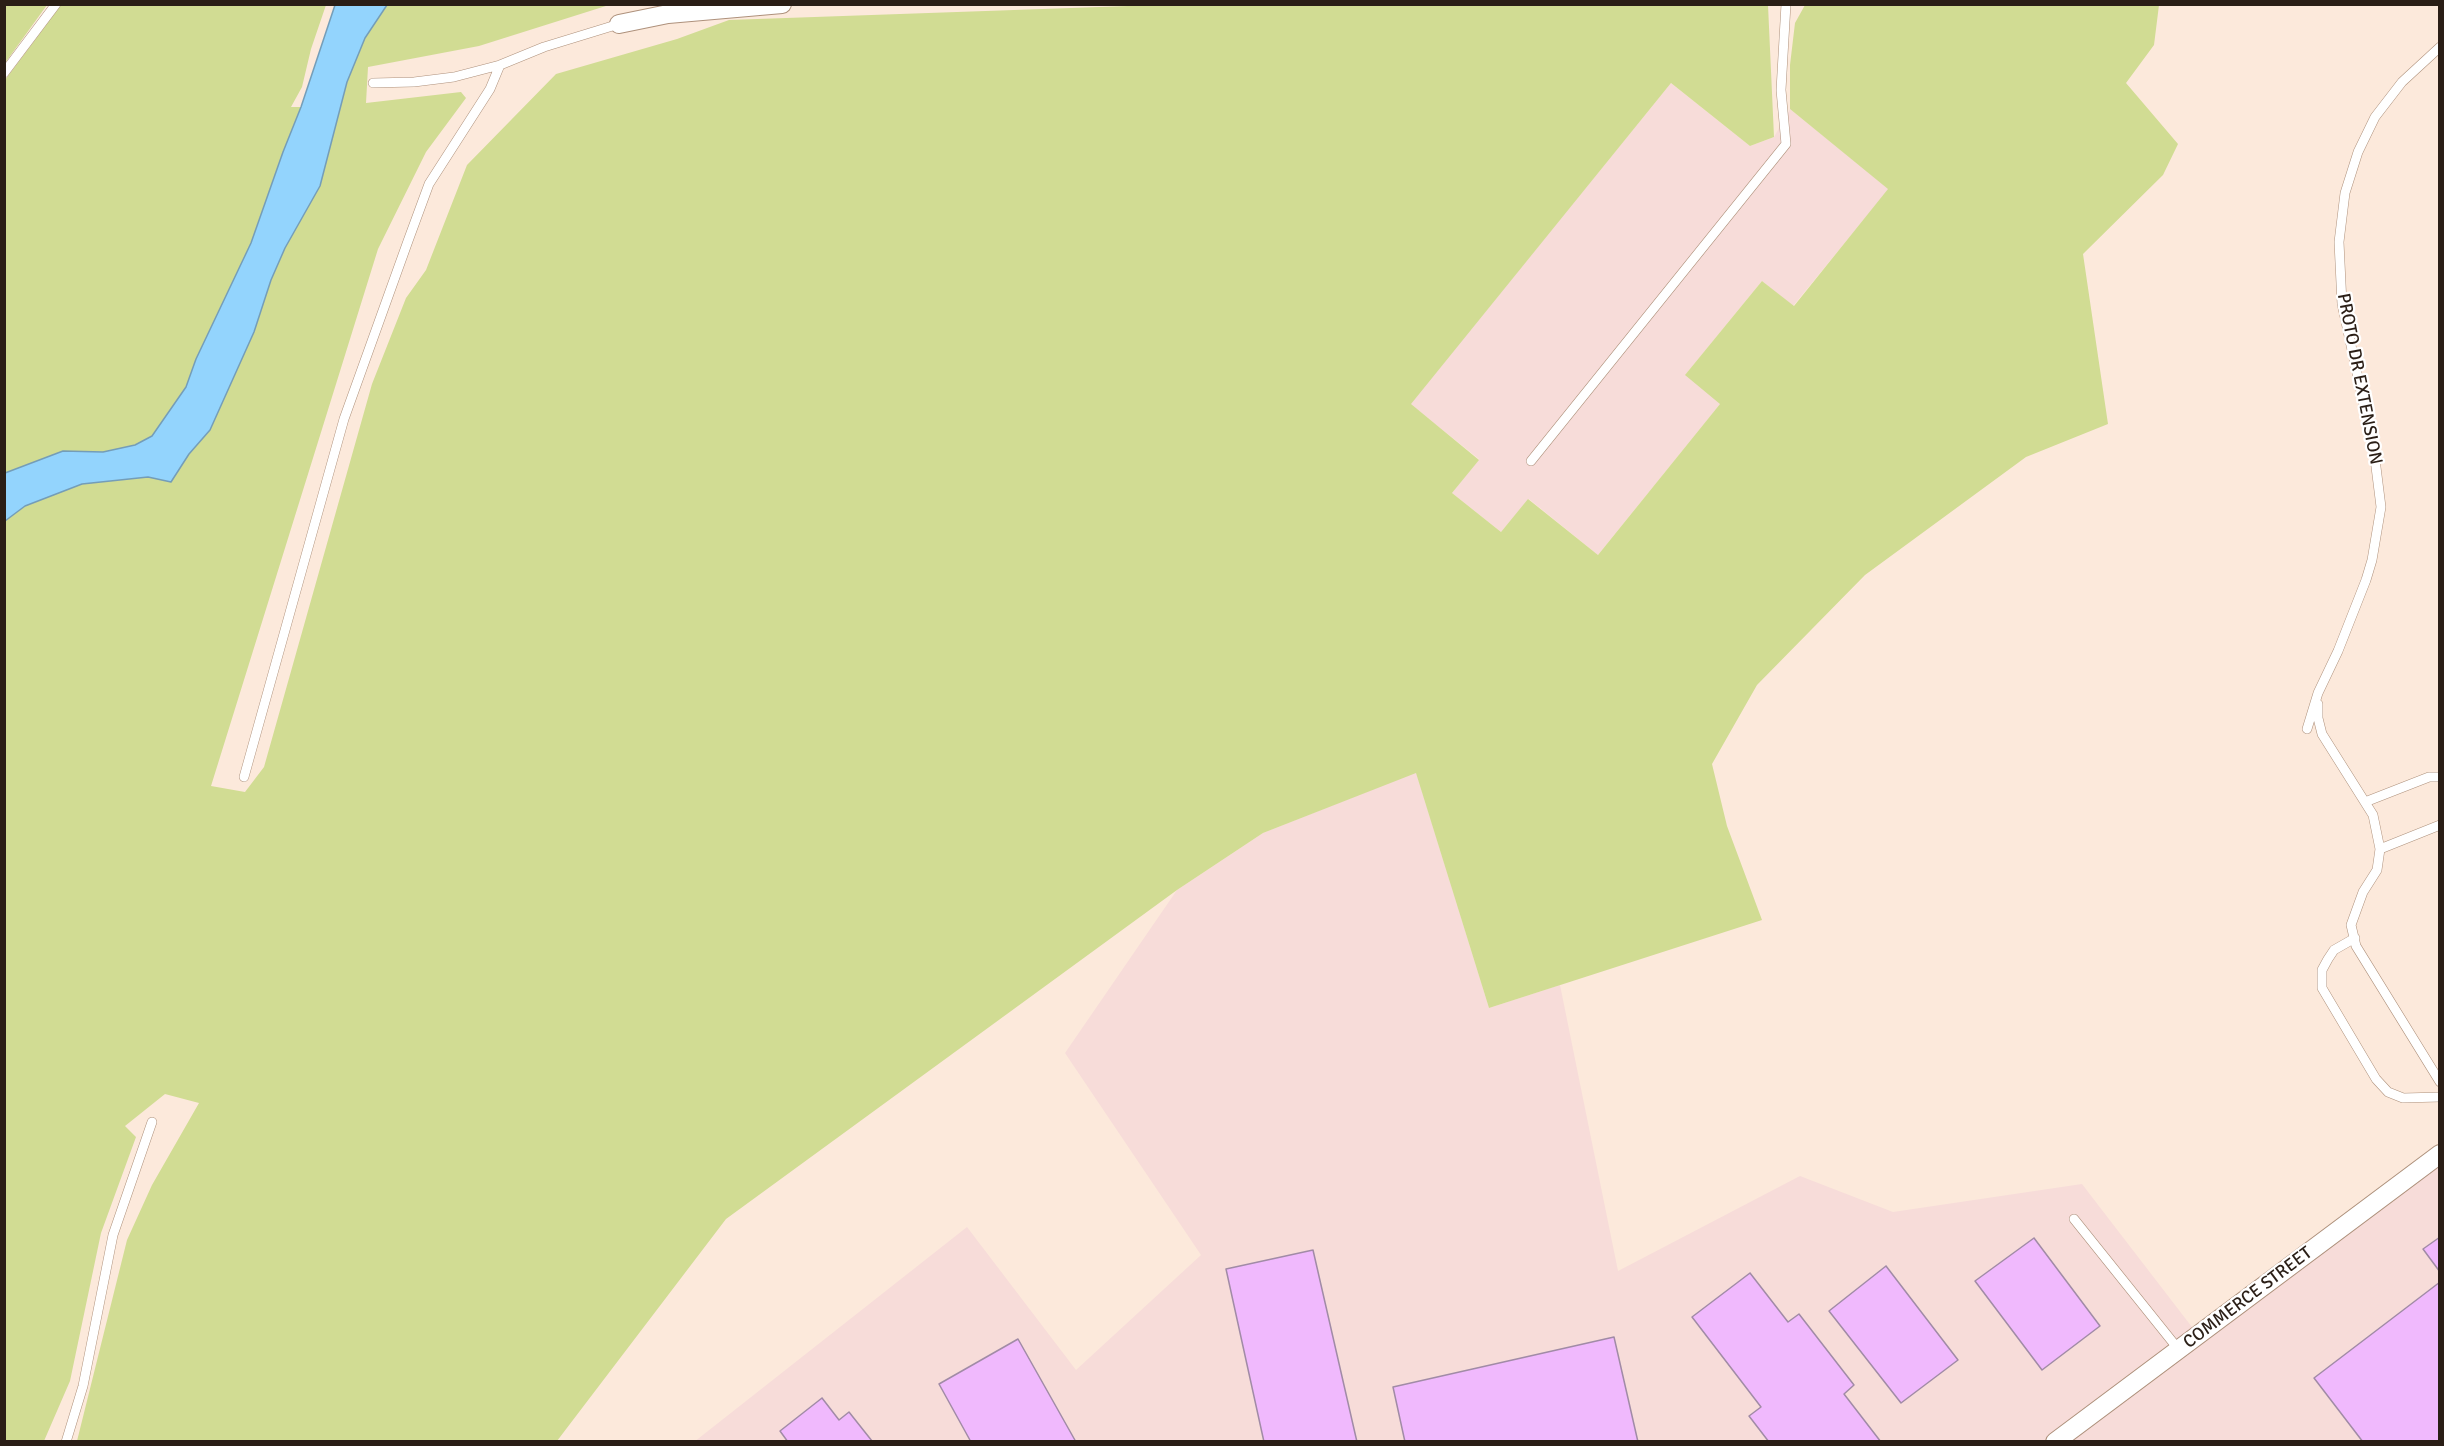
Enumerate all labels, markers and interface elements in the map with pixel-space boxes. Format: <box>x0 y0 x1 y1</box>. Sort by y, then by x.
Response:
street label: PROTO DR EXTENSION <box>2332 292 2386 466</box>
street label: COMMERCE STREET <box>2179 1242 2317 1354</box>

